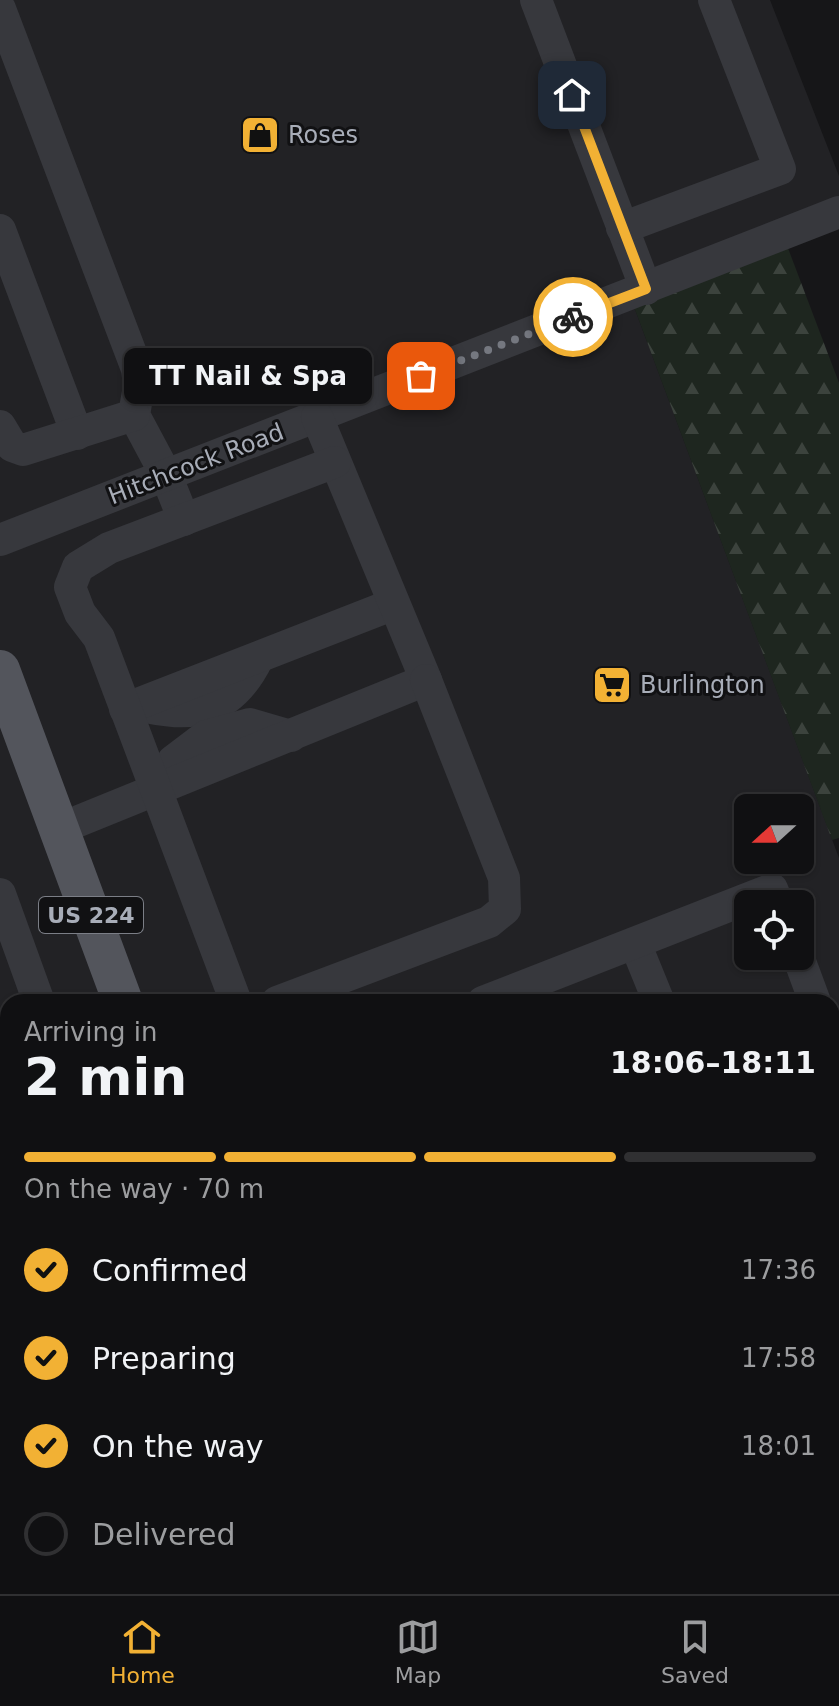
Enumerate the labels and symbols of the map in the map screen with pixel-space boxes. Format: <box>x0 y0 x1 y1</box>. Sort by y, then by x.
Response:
pin <box>538 61 606 129</box>
shop icon: Roses <box>239 114 281 156</box>
place label: Roses <box>288 121 358 149</box>
courier <box>533 277 613 357</box>
pin <box>387 342 455 410</box>
callout: TT Nail & Spa <box>125 348 373 404</box>
street label: Hitchcock Road <box>104 418 288 510</box>
supermarket icon: Burlington <box>591 664 633 706</box>
place label: Burlington <box>640 671 765 699</box>
north arrow <box>734 794 814 874</box>
road number: US 224 <box>39 897 143 933</box>

